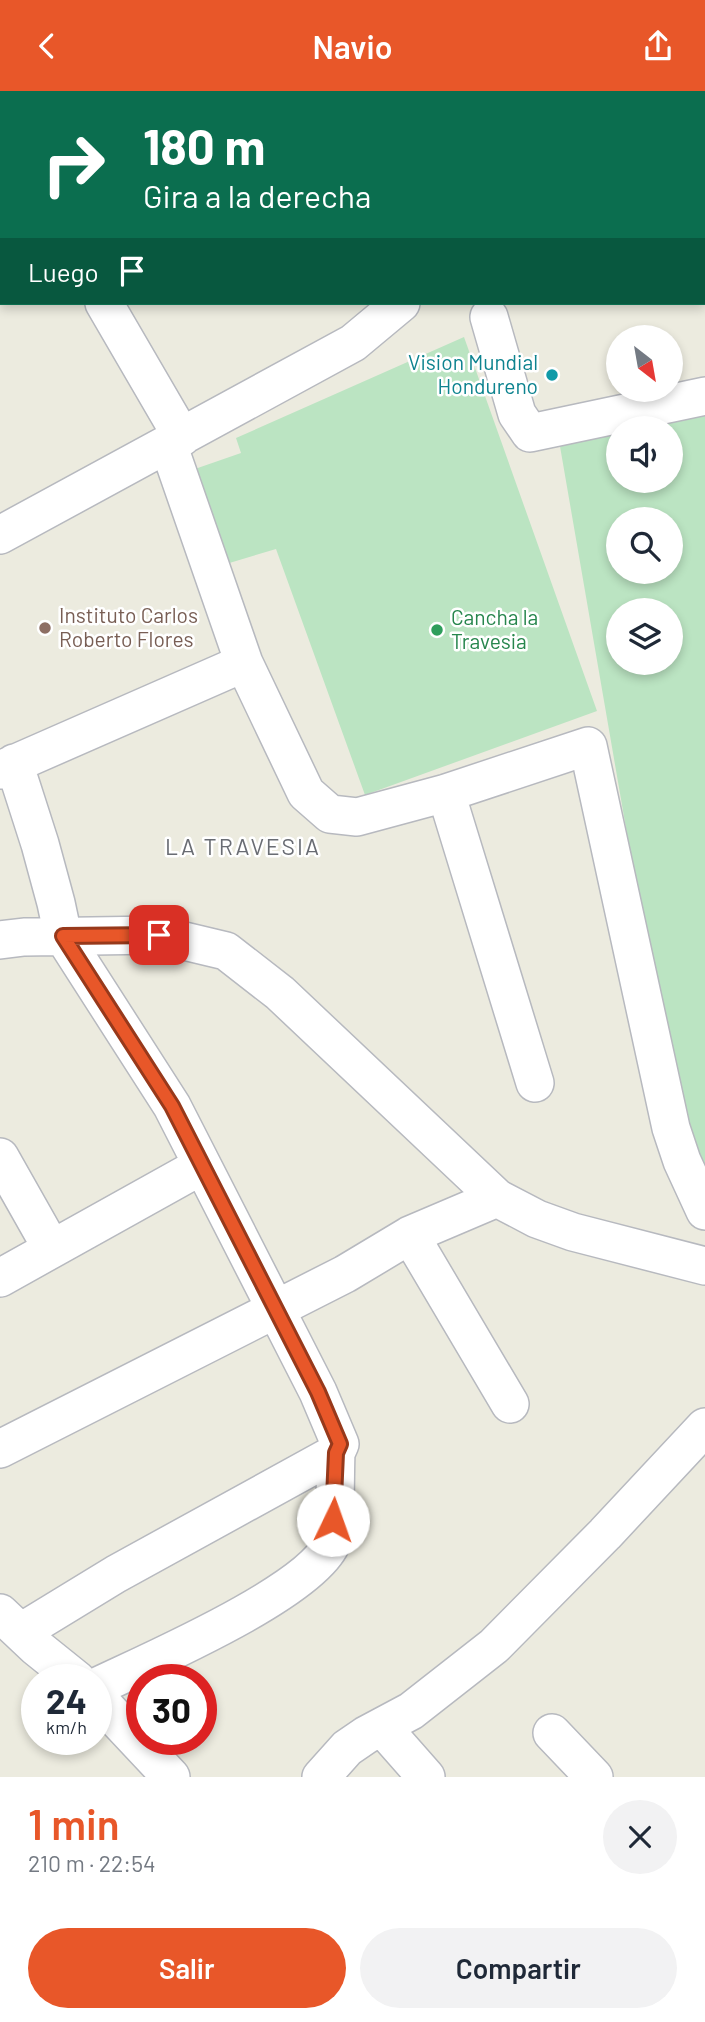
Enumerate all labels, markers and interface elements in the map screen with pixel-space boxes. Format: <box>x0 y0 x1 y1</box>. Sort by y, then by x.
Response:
icon: back <box>28 27 66 65</box>
text: Navio <box>313 27 392 65</box>
icon: share <box>639 27 677 65</box>
text: 180 m <box>143 116 266 175</box>
icon: right <box>28 119 119 210</box>
text: Gira a la derecha <box>143 176 371 214</box>
icon: arrive <box>113 252 151 290</box>
text: Luego <box>28 256 99 287</box>
north arrow <box>606 325 682 403</box>
map controls <box>606 325 683 675</box>
place label: Vision Mundial Hondureno <box>408 349 538 398</box>
marker: Vision Mundial Hondureno <box>544 367 560 383</box>
button: sound <box>606 416 683 493</box>
button: search <box>606 507 683 584</box>
button: layers <box>606 598 683 675</box>
place label: Instituto Carlos Roberto Flores <box>59 602 198 651</box>
place label: Cancha la Travesia <box>451 604 538 653</box>
marker: Instituto Carlos Roberto Flores <box>37 620 53 636</box>
marker: Cancha la Travesia <box>429 622 445 638</box>
district label: LA TRAVESIA <box>165 832 321 860</box>
pin <box>129 905 189 965</box>
icon: arrive <box>140 916 178 954</box>
position arrow <box>296 1483 370 1557</box>
speed limit sign: 30 <box>126 1664 217 1755</box>
text: 24 <box>46 1679 87 1721</box>
text: km/h <box>46 1716 87 1738</box>
text: 1 min <box>28 1798 120 1848</box>
button: close <box>603 1800 677 1874</box>
text: 210 m · 22:54 <box>28 1849 156 1877</box>
button: Salir <box>28 1928 346 2008</box>
button: Compartir <box>360 1928 677 2008</box>

